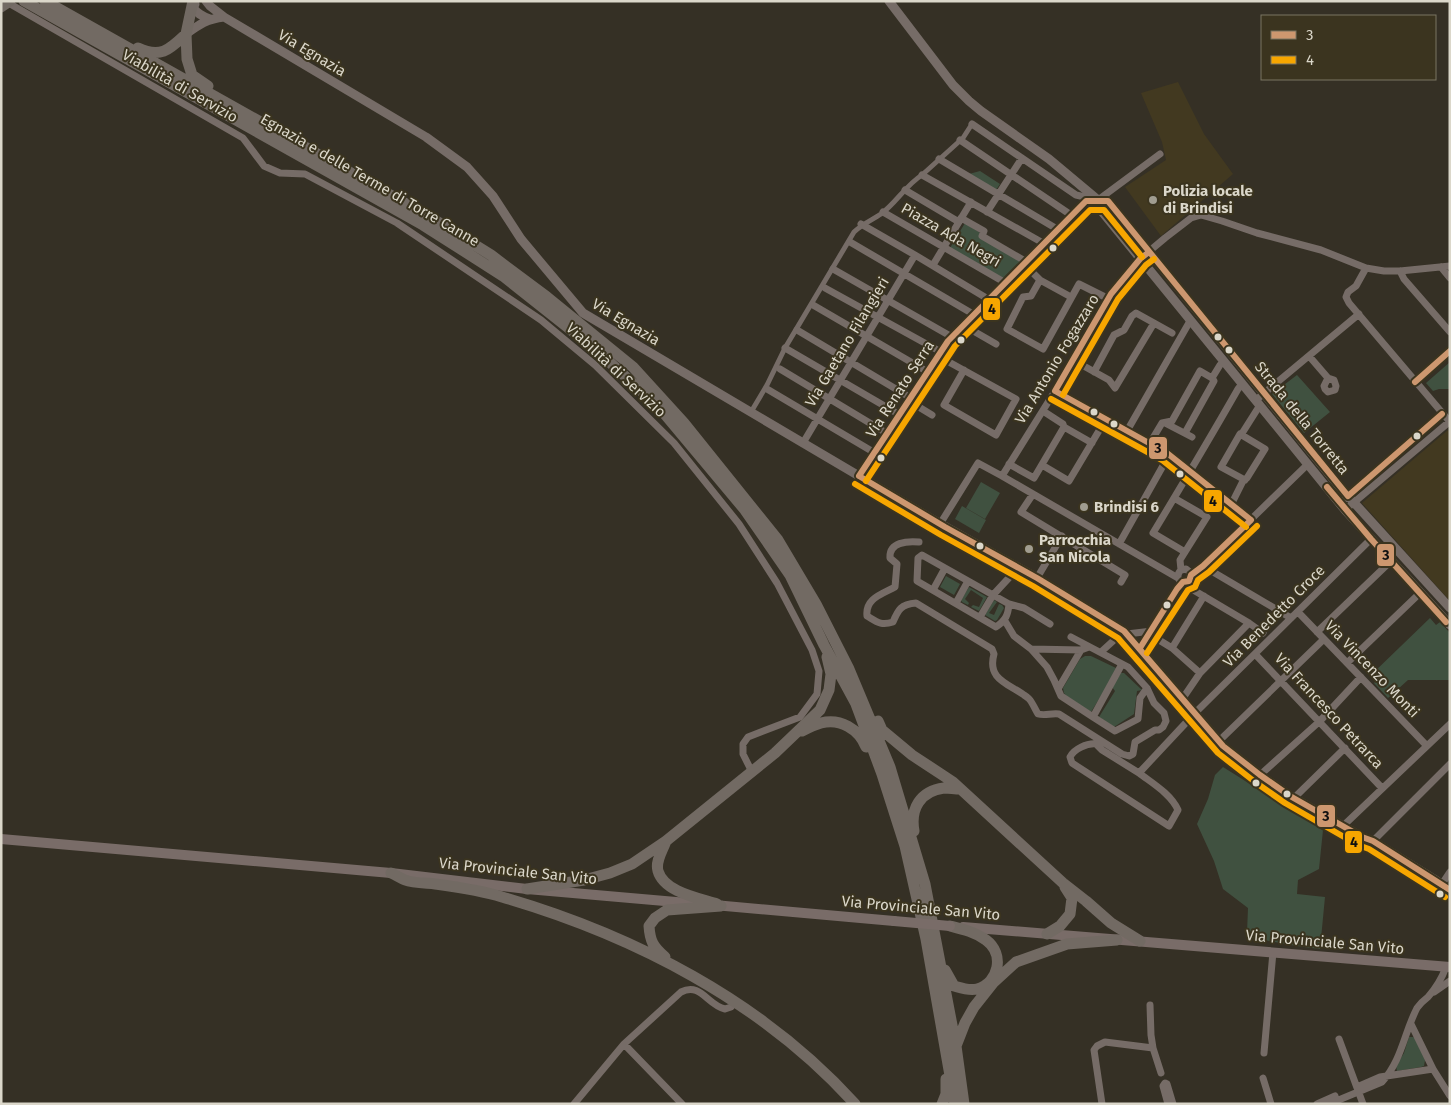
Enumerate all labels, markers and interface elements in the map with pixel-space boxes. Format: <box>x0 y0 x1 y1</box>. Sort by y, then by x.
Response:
legend <box>1261 15 1436 80</box>
street label: Via Egnazia <box>275 26 349 80</box>
text: 3 <box>1306 26 1314 44</box>
street label: Viabilità di Servizio <box>119 46 241 126</box>
text: 4 <box>1306 51 1314 69</box>
street label: Egnazia e delle Terme di Torre Canne <box>257 110 483 250</box>
place label: Polizia locale di Brindisi <box>1163 182 1253 217</box>
marker: Polizia locale di Brindisi <box>1147 194 1159 206</box>
street label: Piazza Ada Negri <box>898 199 1004 271</box>
unlabelled marker <box>1048 243 1058 253</box>
street label: Via Gaetano Filangieri <box>801 274 893 410</box>
street label: Via Antonio Fogazzaro <box>1011 291 1103 427</box>
street label: Via Egnazia <box>589 295 663 349</box>
line badge: 4 <box>982 297 1001 321</box>
text: 4 <box>988 301 996 318</box>
street label: Viabilità di Servizio <box>562 319 670 421</box>
unlabelled marker <box>1213 332 1223 342</box>
unlabelled marker <box>956 335 966 345</box>
street label: Via Renato Serra <box>862 337 938 441</box>
unlabelled marker <box>1224 345 1234 355</box>
street label: Strada della Torretta <box>1251 358 1353 478</box>
unlabelled marker <box>1089 407 1099 417</box>
unlabelled marker <box>1109 419 1119 429</box>
unlabelled marker <box>1412 431 1422 441</box>
line badge: 3 <box>1148 436 1168 460</box>
text: 3 <box>1153 440 1162 457</box>
unlabelled marker <box>876 453 886 463</box>
unlabelled marker <box>1175 469 1185 479</box>
line badge: 4 <box>1203 489 1223 513</box>
text: 4 <box>1209 493 1217 510</box>
place label: Brindisi 6 <box>1094 498 1159 516</box>
marker: Brindisi 6 <box>1078 501 1090 513</box>
place label: Parrocchia San Nicola <box>1039 531 1111 566</box>
unlabelled marker <box>975 541 985 551</box>
marker: Parrocchia San Nicola <box>1023 543 1035 555</box>
line badge: 3 <box>1376 543 1395 567</box>
text: 3 <box>1381 547 1390 564</box>
street label: Via Benedetto Croce <box>1219 561 1329 671</box>
unlabelled marker <box>1162 600 1172 610</box>
street label: Via Vincenzo Monti <box>1321 617 1423 721</box>
street label: Via Francesco Petrarca <box>1271 650 1387 772</box>
unlabelled marker <box>1251 778 1261 788</box>
unlabelled marker <box>1282 789 1292 799</box>
line badge: 3 <box>1316 804 1336 828</box>
text: 3 <box>1321 808 1330 825</box>
line badge: 4 <box>1344 830 1363 854</box>
text: 4 <box>1350 834 1358 851</box>
street label: Via Provinciale San Vito <box>438 854 598 888</box>
unlabelled marker <box>1435 889 1445 899</box>
street label: Via Provinciale San Vito <box>841 892 1001 924</box>
street label: Via Provinciale San Vito <box>1245 926 1405 958</box>

